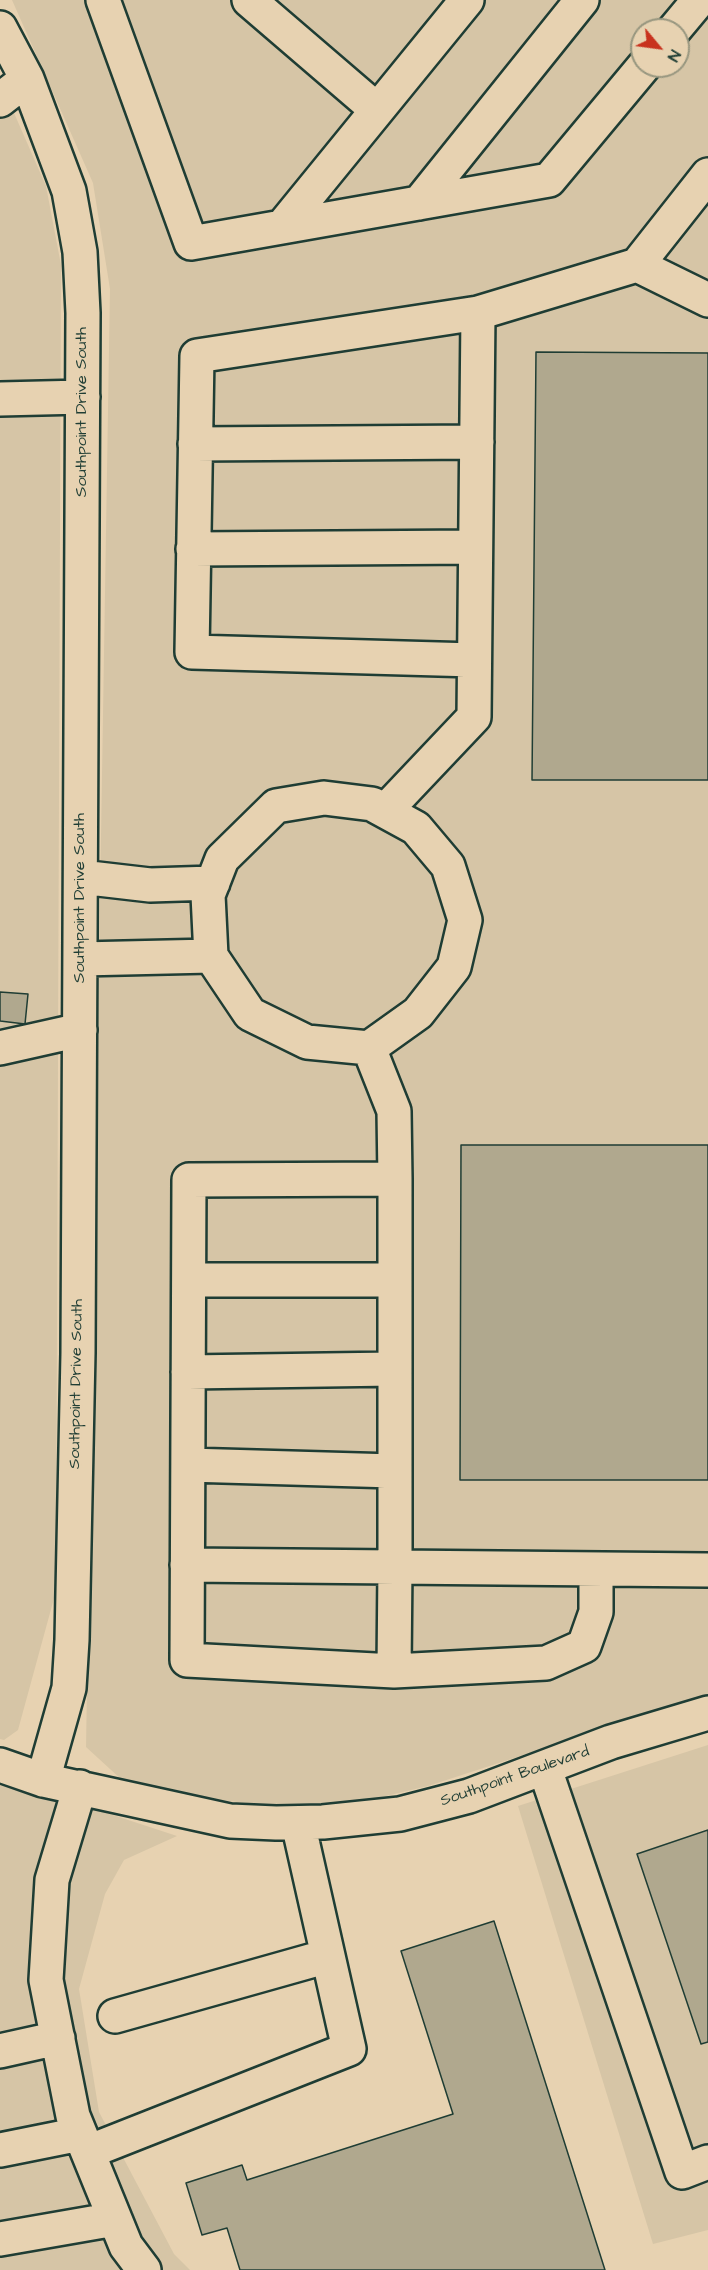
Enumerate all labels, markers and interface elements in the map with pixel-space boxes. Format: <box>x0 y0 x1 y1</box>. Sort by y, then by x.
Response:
north arrow <box>630 18 690 78</box>
text: N <box>662 46 686 65</box>
street label: Southpoint Drive South <box>73 327 93 497</box>
street label: Southpoint Drive South <box>71 813 91 983</box>
street label: Southpoint Drive South <box>66 1299 88 1469</box>
street label: Southpoint Boulevard <box>438 1743 592 1811</box>

